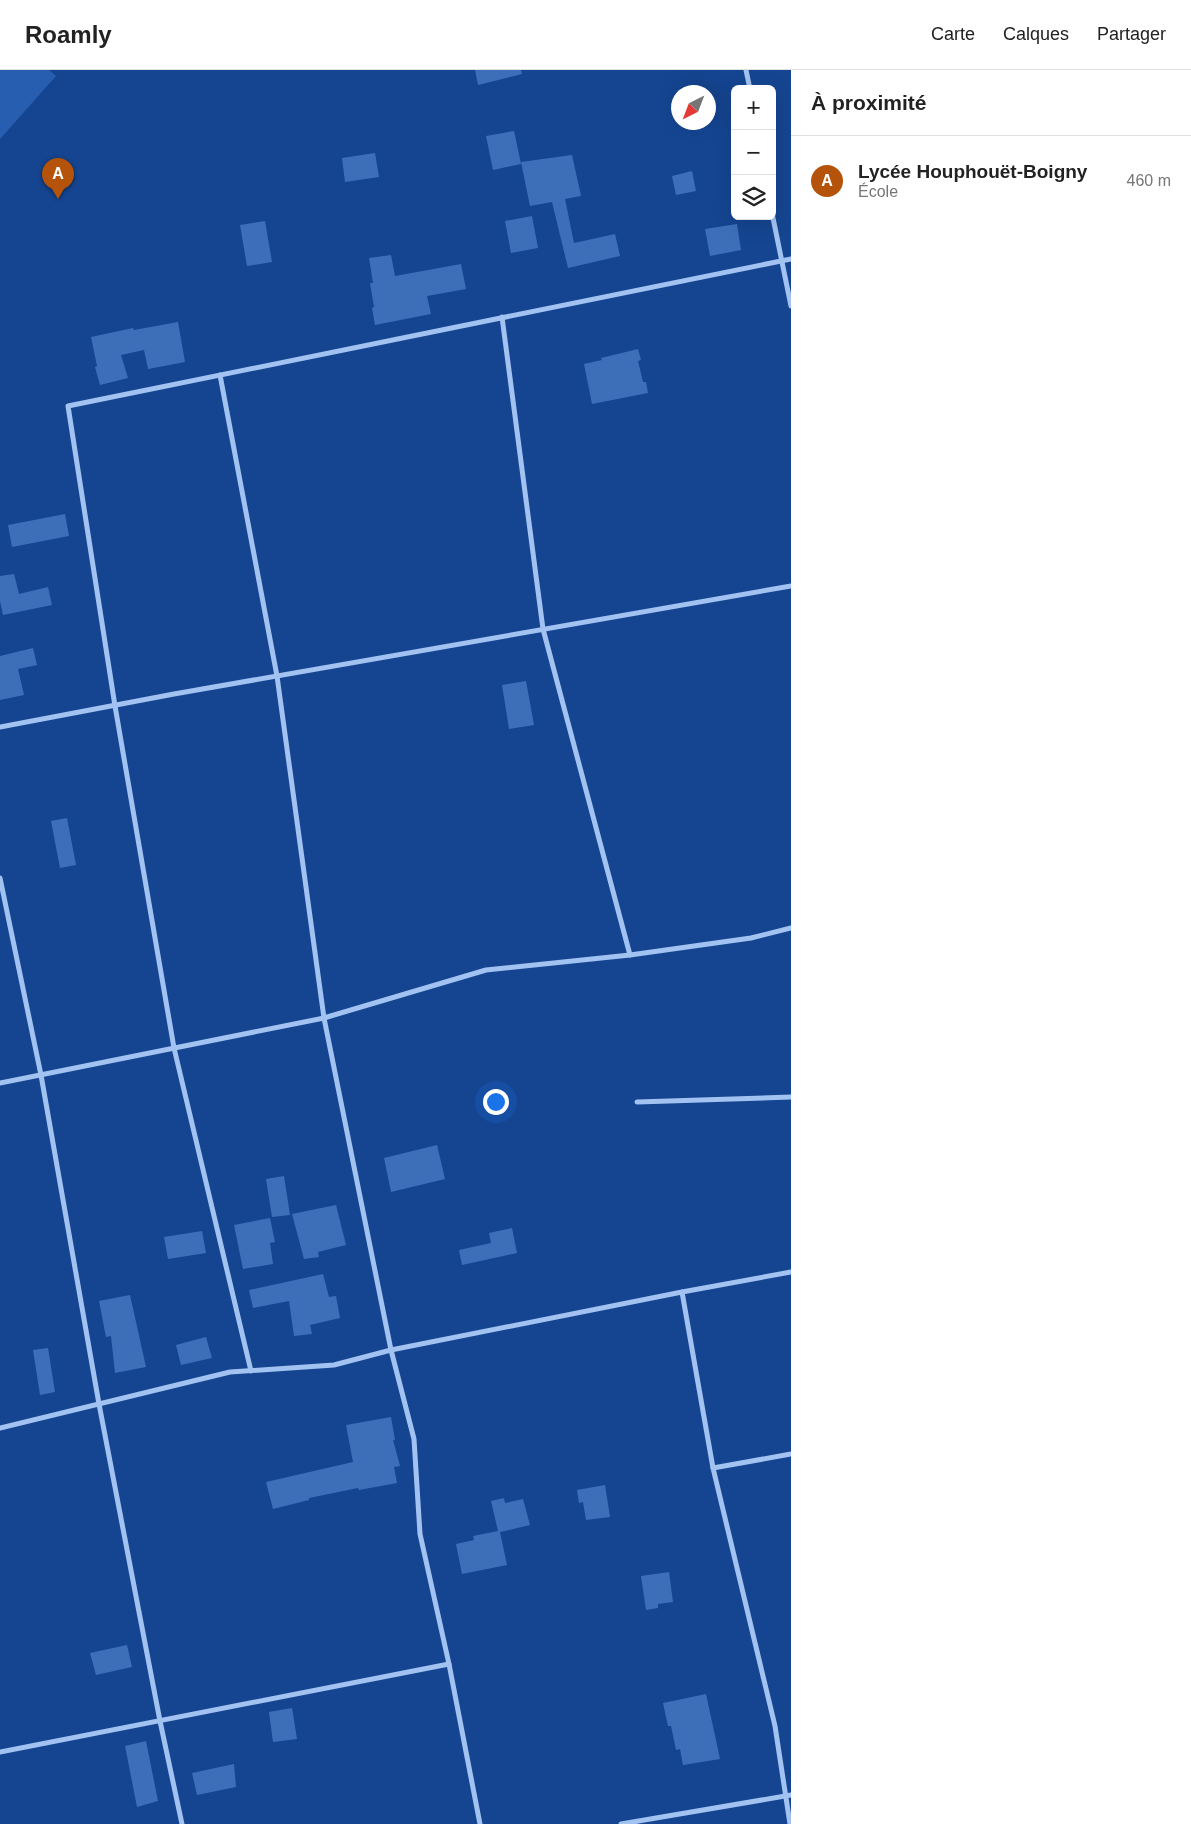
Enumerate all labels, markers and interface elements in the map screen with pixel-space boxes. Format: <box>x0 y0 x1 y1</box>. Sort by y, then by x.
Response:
text: Roamly <box>25 21 112 48</box>
text: Carte <box>931 24 975 44</box>
text: Calques <box>1003 24 1069 44</box>
text: Partager <box>1097 24 1166 44</box>
north arrow <box>671 85 716 130</box>
map controls <box>731 85 776 220</box>
button: + <box>731 85 776 130</box>
text: À proximité <box>811 91 927 114</box>
button: − <box>731 130 776 175</box>
pin: A <box>42 158 74 199</box>
text: Lycée Houphouët-Boigny <box>858 161 1087 182</box>
text: A <box>821 172 833 189</box>
text: 460 m <box>1127 172 1171 189</box>
button: layers <box>731 175 776 220</box>
text: École <box>858 183 898 200</box>
your location <box>483 1089 509 1115</box>

